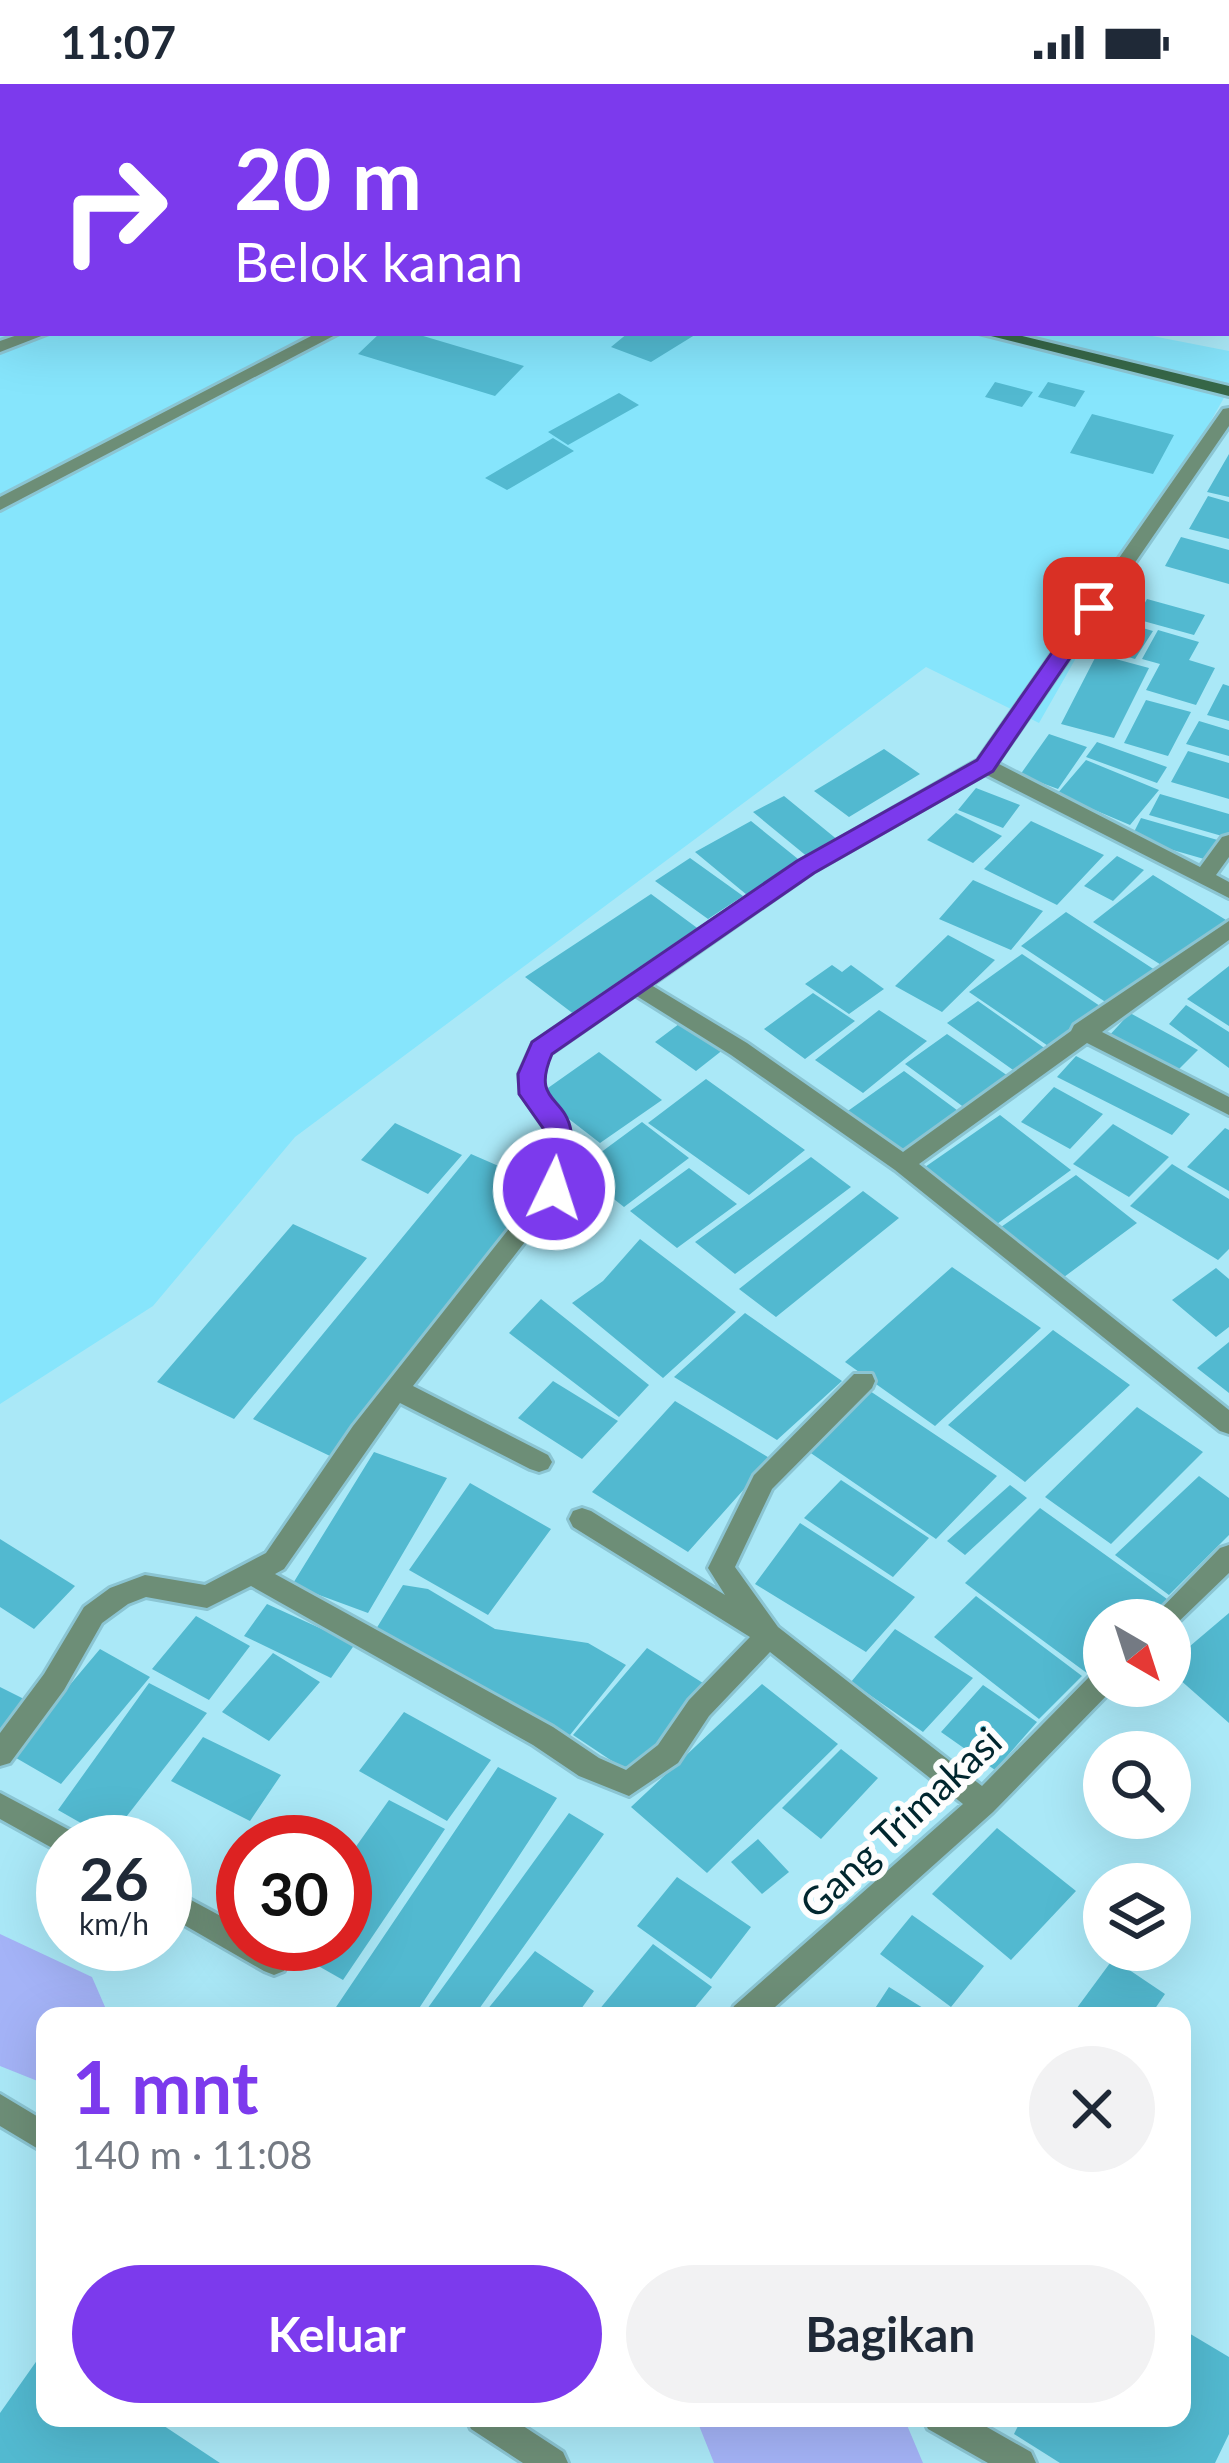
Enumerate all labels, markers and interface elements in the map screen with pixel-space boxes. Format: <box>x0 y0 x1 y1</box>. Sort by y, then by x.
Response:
text: 11:07 <box>60 15 176 69</box>
text: 20 m <box>234 127 422 228</box>
icon: right <box>36 132 192 288</box>
text: Belok kanan <box>234 229 523 294</box>
pin <box>1043 557 1145 659</box>
icon: arrive <box>1061 575 1127 641</box>
position arrow <box>491 1126 617 1252</box>
north arrow <box>1083 1599 1191 1707</box>
map controls <box>1083 1599 1191 1971</box>
street label: Gang Trimakasi <box>790 1717 1010 1927</box>
button: search <box>1083 1731 1191 1839</box>
speed limit sign: 30 <box>216 1815 372 1971</box>
text: 26 <box>79 1842 149 1914</box>
button: layers <box>1083 1863 1191 1971</box>
text: km/h <box>79 1905 149 1941</box>
text: 1 mnt <box>72 2043 258 2129</box>
button: close <box>1029 2046 1155 2172</box>
text: 140 m · 11:08 <box>72 2131 312 2177</box>
button: Keluar <box>72 2265 602 2403</box>
button: Bagikan <box>626 2265 1155 2403</box>

